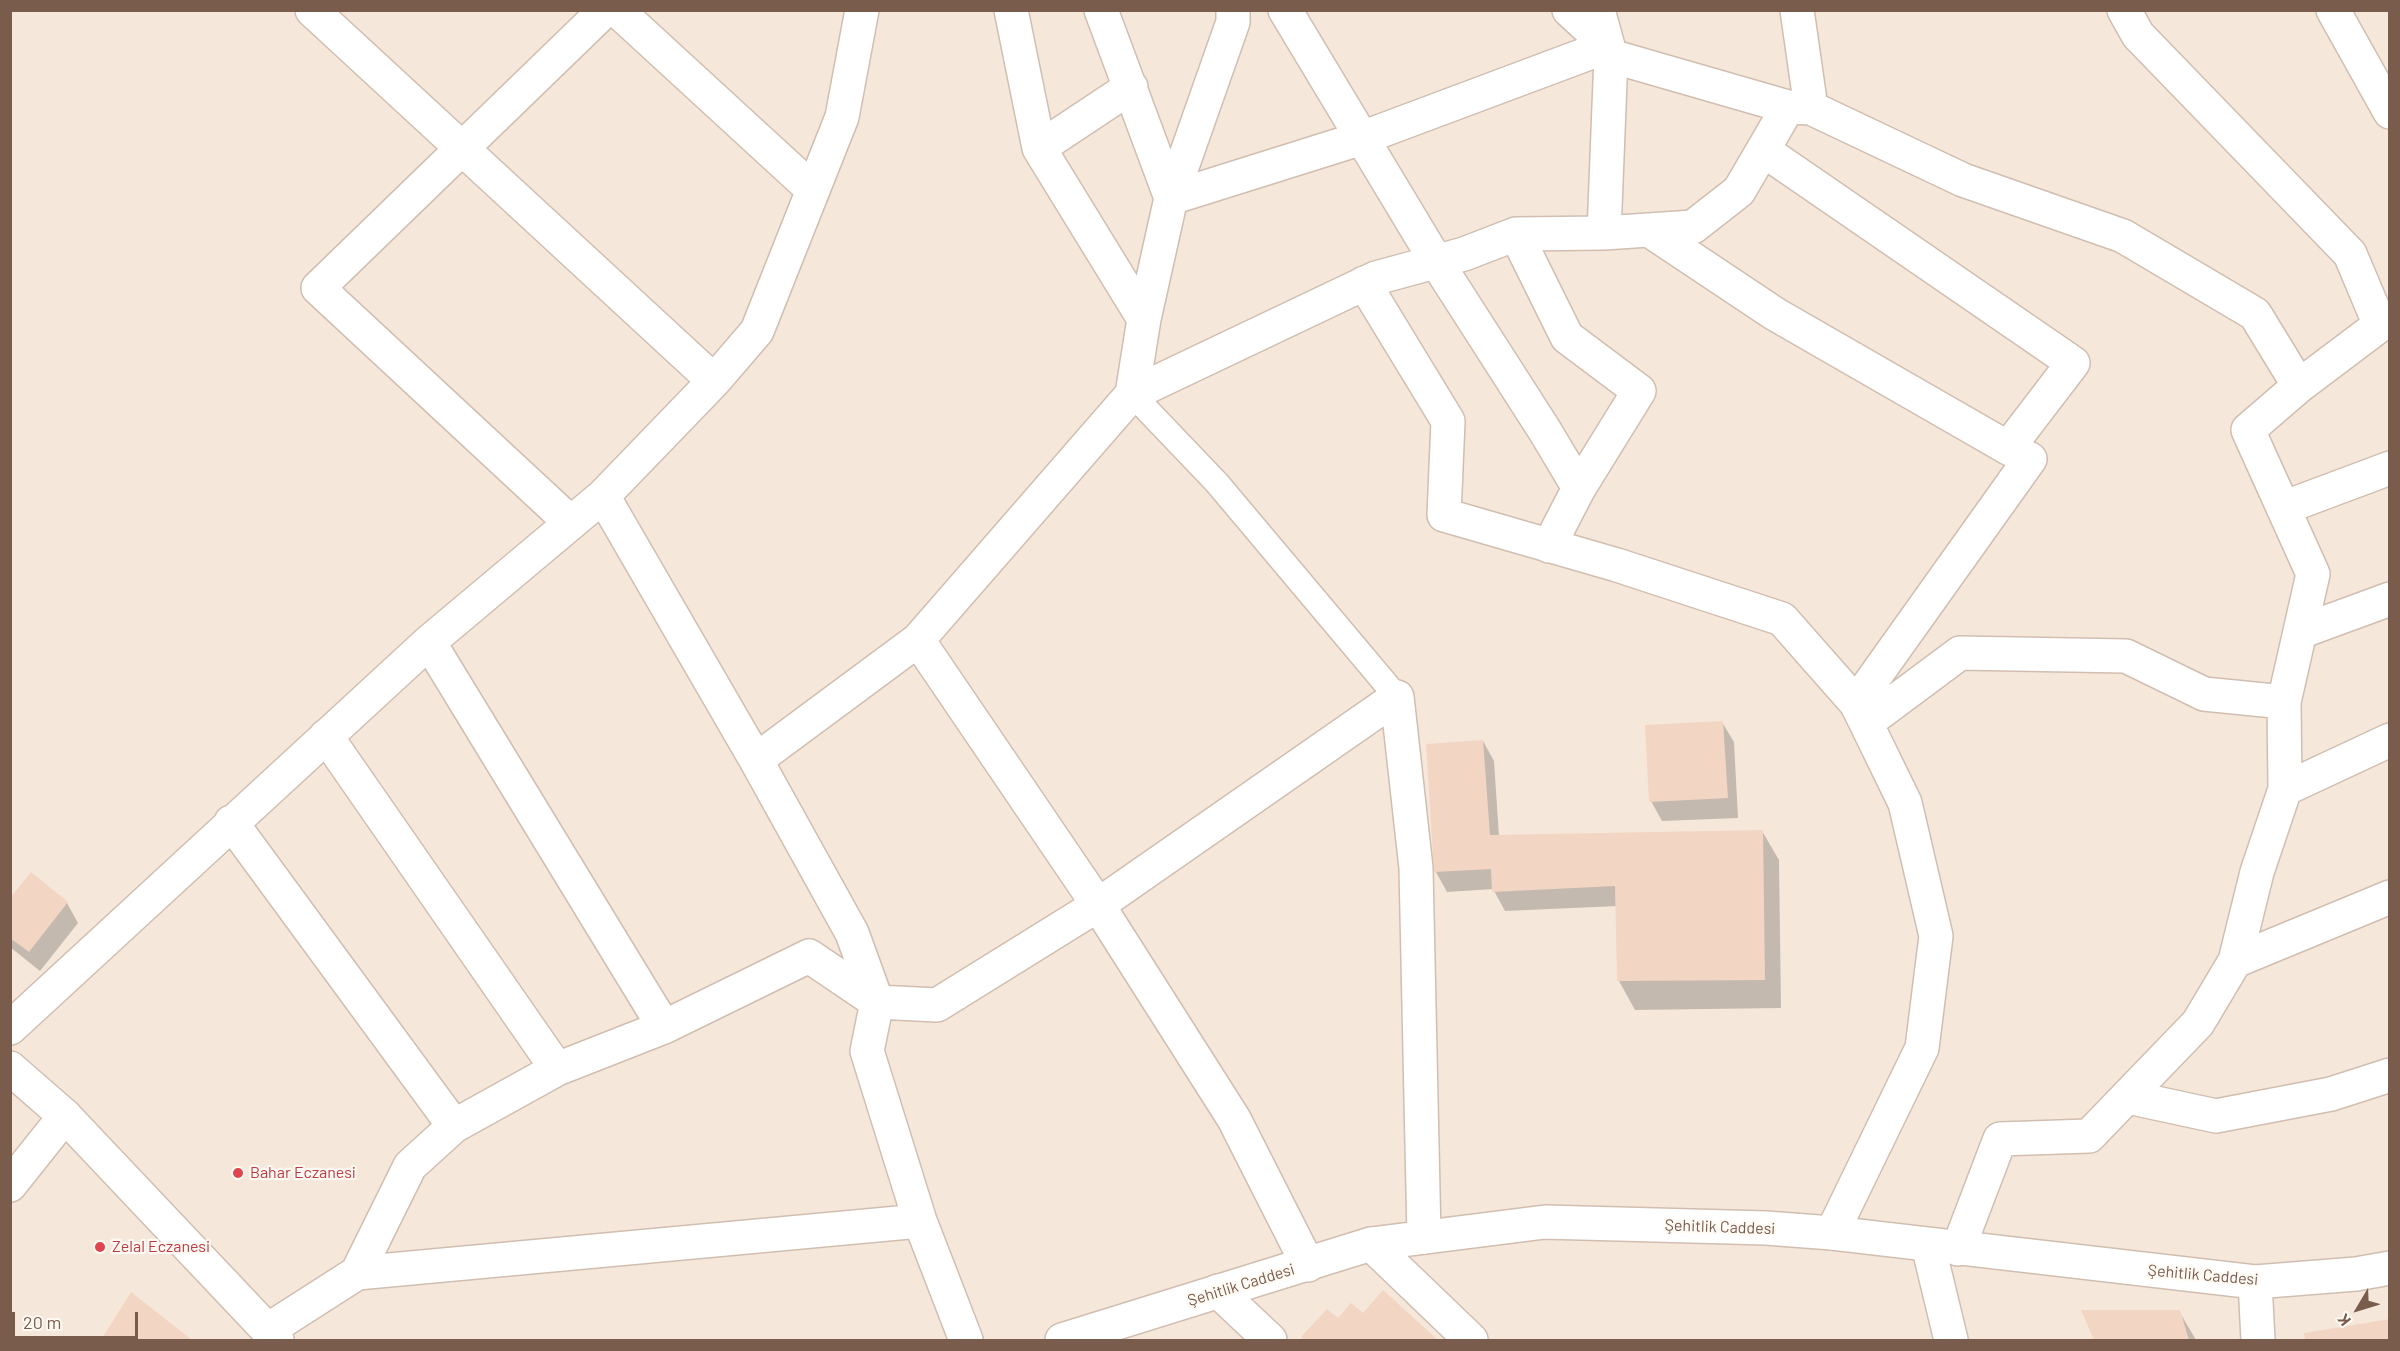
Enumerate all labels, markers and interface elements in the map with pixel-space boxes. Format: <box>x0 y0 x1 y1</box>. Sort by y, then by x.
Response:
place label: Bahar Eczanesi <box>250 1163 356 1183</box>
marker: Bahar Eczanesi <box>231 1166 245 1180</box>
street label: Şehitlik Caddesi <box>1664 1215 1776 1239</box>
place label: Zelal Eczanesi <box>112 1237 210 1257</box>
marker: Zelal Eczanesi <box>93 1240 107 1254</box>
street label: Şehitlik Caddesi <box>1185 1260 1297 1310</box>
street label: Şehitlik Caddesi <box>2147 1261 2259 1289</box>
north arrow <box>2328 1279 2388 1339</box>
scale bar <box>15 1300 141 1338</box>
text: 20 m <box>23 1311 61 1333</box>
text: K <box>2333 1311 2354 1330</box>

